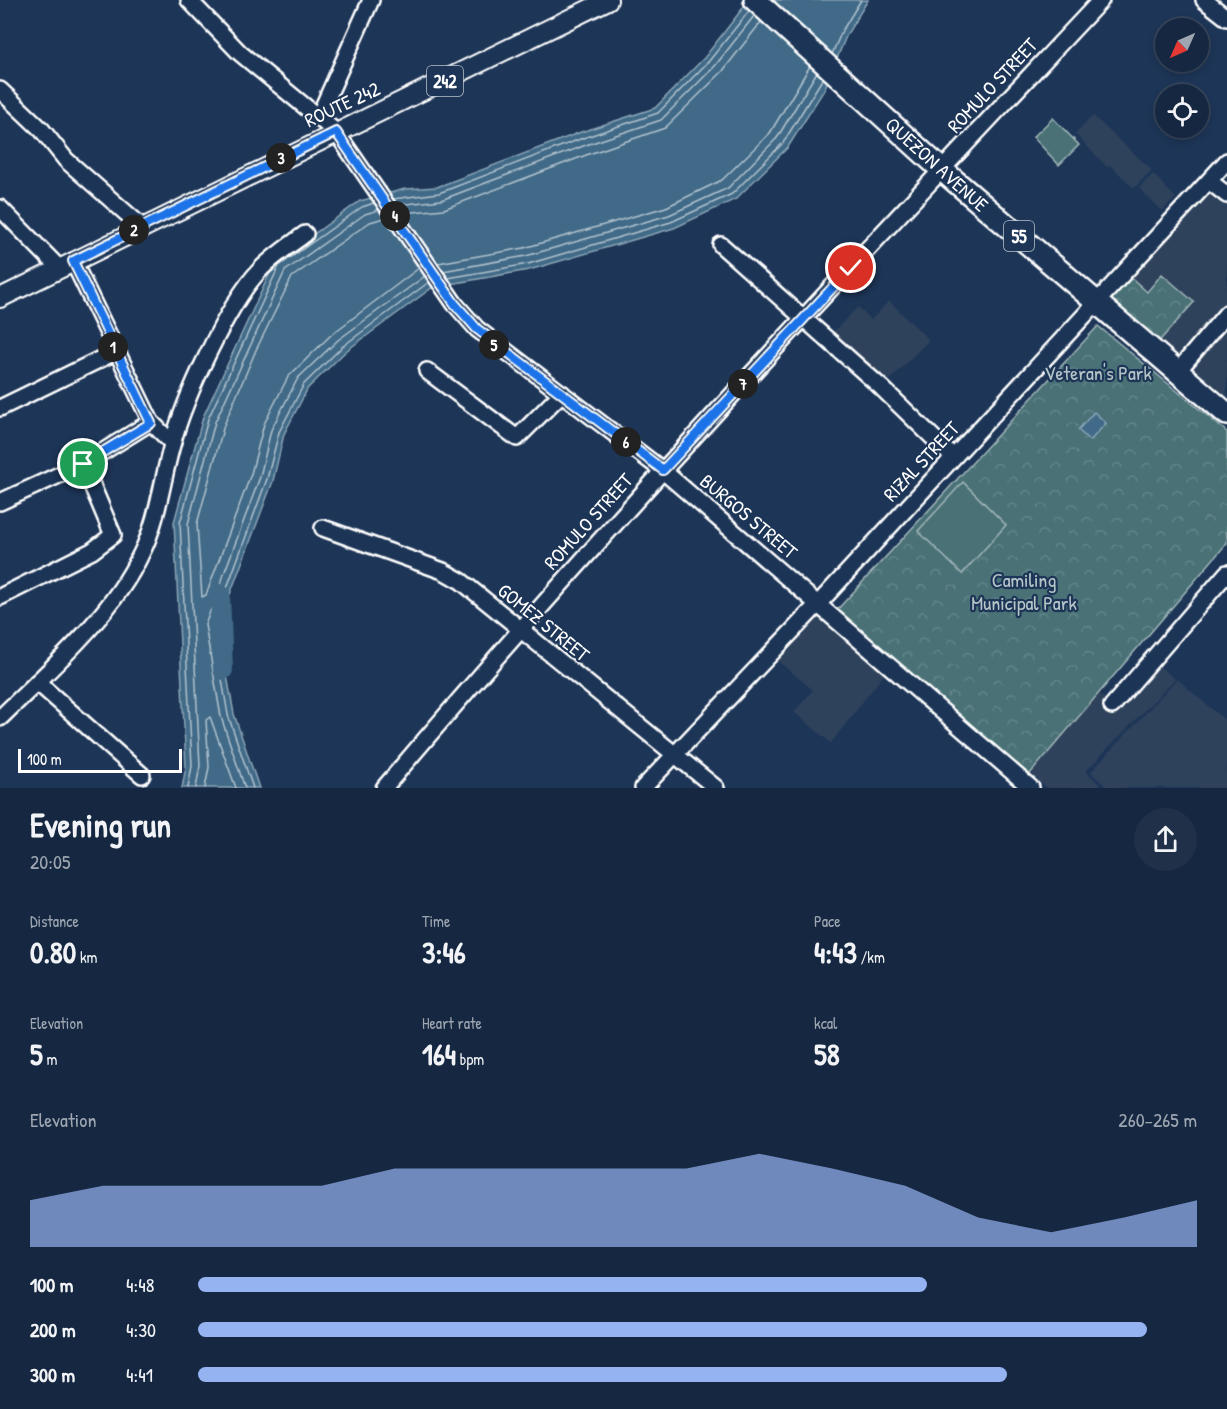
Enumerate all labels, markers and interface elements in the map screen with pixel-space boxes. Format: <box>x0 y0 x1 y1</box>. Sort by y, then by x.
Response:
north arrow <box>1155 18 1209 72</box>
map controls <box>1155 18 1209 138</box>
street label: ROMULO STREET <box>941 31 1044 138</box>
road number: 242 <box>427 66 463 96</box>
street label: ROUTE 242 <box>300 75 385 133</box>
button: locate <box>1155 84 1209 138</box>
street label: QUEZON AVENUE <box>880 111 994 218</box>
pin: 3 <box>266 143 296 173</box>
text: 3 <box>277 147 285 169</box>
pin: 4 <box>380 201 410 231</box>
text: 4 <box>392 205 398 227</box>
pin: 2 <box>119 215 149 245</box>
text: 2 <box>130 219 138 241</box>
road number: 55 <box>1004 221 1034 251</box>
pin <box>825 242 876 293</box>
icon: check <box>834 251 867 284</box>
pin: 5 <box>479 330 509 360</box>
pin: 1 <box>98 332 128 362</box>
text: 5 <box>491 334 497 356</box>
text: 1 <box>110 336 116 358</box>
park label: Veteran's Park <box>1044 359 1152 386</box>
pin: 7 <box>728 369 758 399</box>
text: 7 <box>739 373 747 395</box>
street label: RIZAL STREET <box>877 415 966 507</box>
pin: 6 <box>611 427 641 457</box>
text: 6 <box>623 431 629 453</box>
pin <box>57 438 108 489</box>
icon: arrive <box>66 447 99 480</box>
street label: ROMULO STREET <box>538 467 639 575</box>
street label: BURGOS STREET <box>695 467 804 565</box>
park label: Camiling Municipal Park <box>971 566 1077 616</box>
street label: GOMEZ STREET <box>492 577 596 668</box>
scale bar <box>18 746 182 774</box>
text: 100 m <box>27 748 62 770</box>
text: Evening run <box>30 803 171 847</box>
button: share <box>1134 808 1197 871</box>
text: 20:05 <box>30 848 70 875</box>
text: Distance <box>30 910 79 932</box>
text: Time <box>422 910 450 932</box>
text: Pace <box>814 910 841 932</box>
text: 0.80 <box>30 932 76 972</box>
text: 3:46 <box>422 932 466 972</box>
text: 4:43 <box>814 932 857 972</box>
text: km <box>76 946 98 968</box>
text: /km <box>857 946 885 968</box>
text: Elevation <box>30 1012 83 1034</box>
text: Heart rate <box>422 1012 482 1034</box>
text: kcal <box>814 1012 837 1034</box>
text: 5 <box>30 1034 43 1074</box>
text: 164 <box>422 1034 456 1074</box>
text: 58 <box>814 1034 840 1074</box>
text: m <box>43 1048 57 1070</box>
text: bpm <box>456 1048 484 1070</box>
text: Elevation <box>30 1106 96 1133</box>
text: 260–265 m <box>1118 1106 1197 1133</box>
text: 100 m <box>30 1271 73 1298</box>
text: 4:48 <box>126 1271 154 1298</box>
text: 200 m <box>30 1316 75 1343</box>
text: 4:30 <box>126 1316 156 1343</box>
text: 300 m <box>30 1361 75 1388</box>
text: 4:41 <box>126 1361 153 1388</box>

